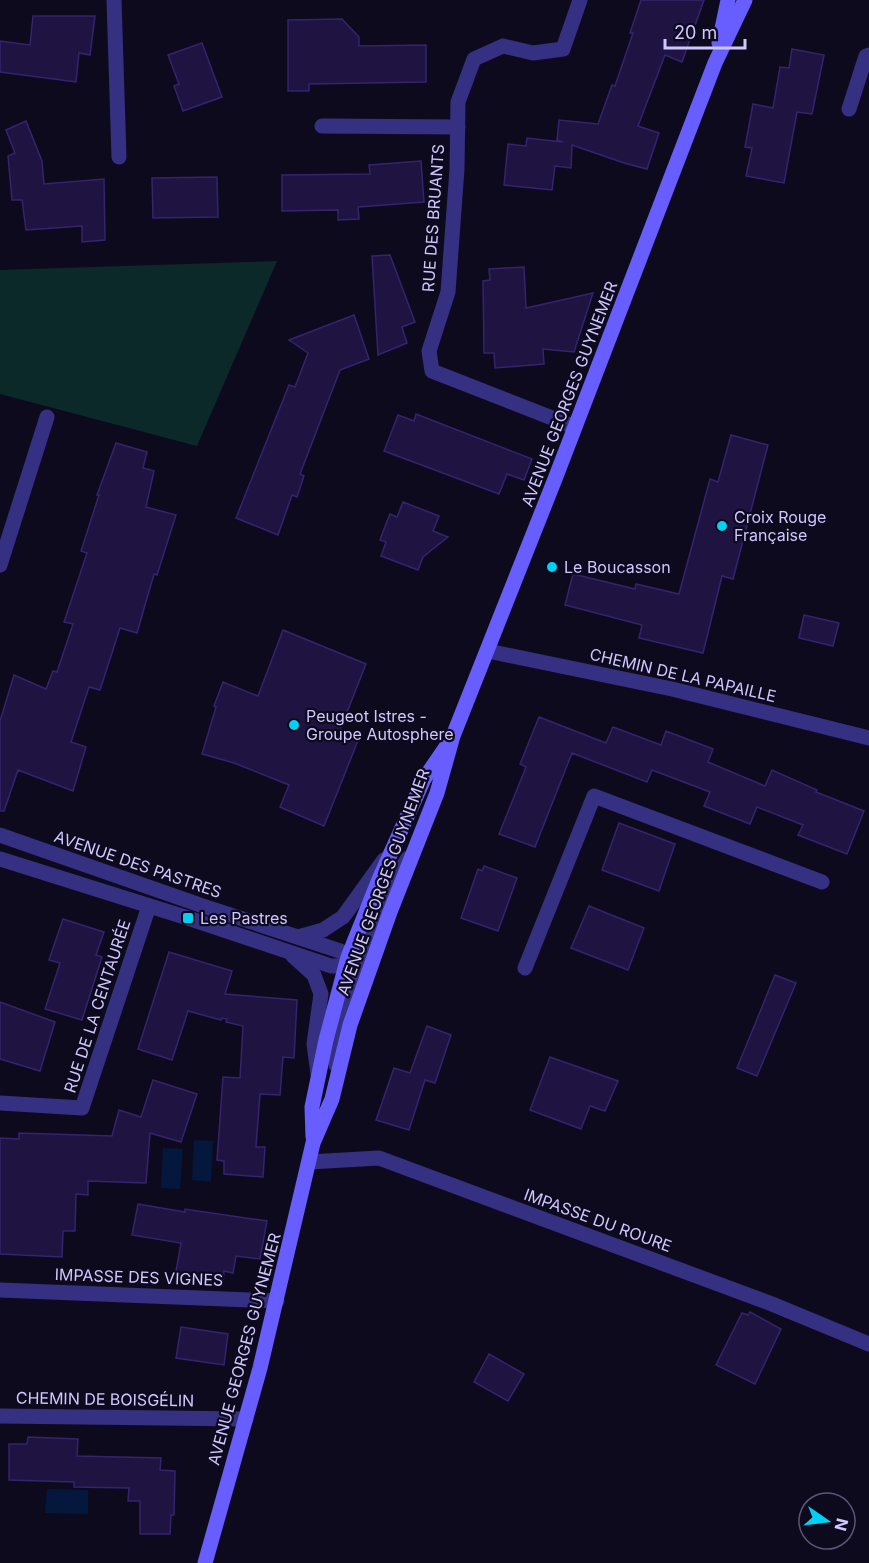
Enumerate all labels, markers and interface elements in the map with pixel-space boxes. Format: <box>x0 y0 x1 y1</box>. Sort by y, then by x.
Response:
scale bar <box>665 12 744 50</box>
text: 20 m <box>674 22 717 43</box>
street label: RUE DES BRUANTS <box>418 143 448 293</box>
street label: AVENUE GEORGES GUYNEMER <box>517 278 621 510</box>
place label: Croix Rouge Française <box>734 507 826 545</box>
marker: Croix Rouge Française <box>715 519 729 533</box>
place label: Le Boucasson <box>564 557 671 577</box>
marker: Le Boucasson <box>545 560 559 574</box>
street label: CHEMIN DE LA PAPAILLE <box>588 644 778 706</box>
place label: Peugeot Istres - Groupe Autosphere <box>306 706 454 744</box>
marker: Peugeot Istres - Groupe Autosphere <box>287 718 301 732</box>
street label: AVENUE GEORGES GUYNEMER <box>333 766 433 998</box>
street label: AVENUE DES PASTRES <box>52 826 224 902</box>
place label: Les Pastres <box>200 908 288 928</box>
marker: Les Pastres <box>181 911 195 925</box>
street label: RUE DE LA CENTAURÉE <box>60 917 134 1095</box>
street label: IMPASSE DU ROURE <box>521 1184 675 1256</box>
street label: AVENUE GEORGES GUYNEMER <box>203 1231 285 1467</box>
street label: IMPASSE DES VIGNES <box>54 1264 224 1290</box>
street label: CHEMIN DE BOISGÉLIN <box>16 1387 194 1411</box>
north arrow <box>797 1491 857 1551</box>
text: N <box>830 1516 853 1533</box>

